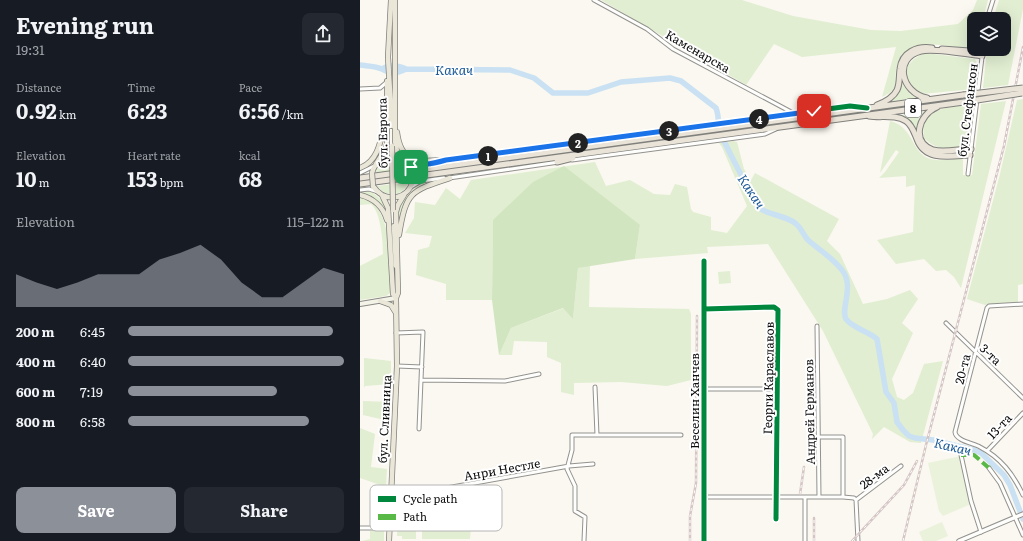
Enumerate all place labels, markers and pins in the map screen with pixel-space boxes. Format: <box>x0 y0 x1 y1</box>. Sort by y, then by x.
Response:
pin <box>797 94 831 128</box>
pin: 4 <box>749 109 769 129</box>
pin: 3 <box>659 121 679 141</box>
pin: 2 <box>568 133 588 153</box>
pin: 1 <box>478 146 498 166</box>
pin <box>394 150 428 184</box>

